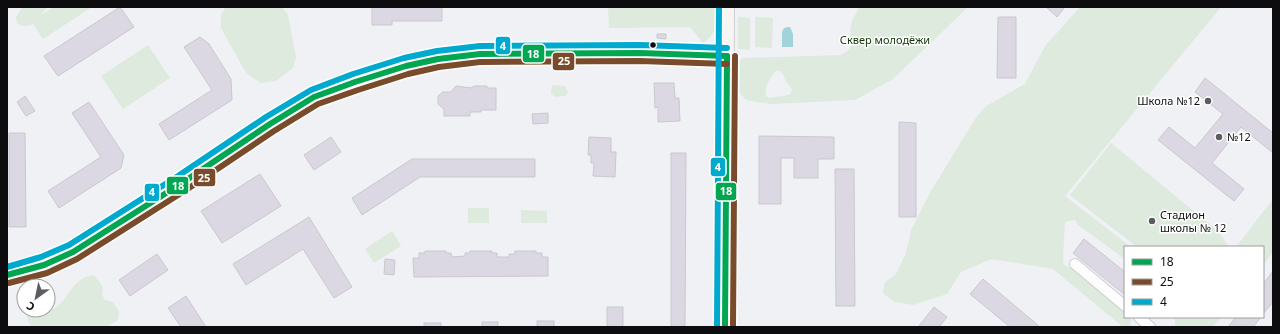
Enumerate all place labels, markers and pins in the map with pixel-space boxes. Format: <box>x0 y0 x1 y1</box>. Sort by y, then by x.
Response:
unlabelled marker <box>648 40 658 50</box>
place label: Школа №12 <box>1137 93 1200 108</box>
marker: Школа №12 <box>1203 96 1213 106</box>
place label: №12 <box>1227 129 1251 144</box>
marker: №12 <box>1214 132 1224 142</box>
place label: Стадион школы № 12 <box>1160 207 1226 235</box>
marker: Стадион школы № 12 <box>1147 216 1157 226</box>

